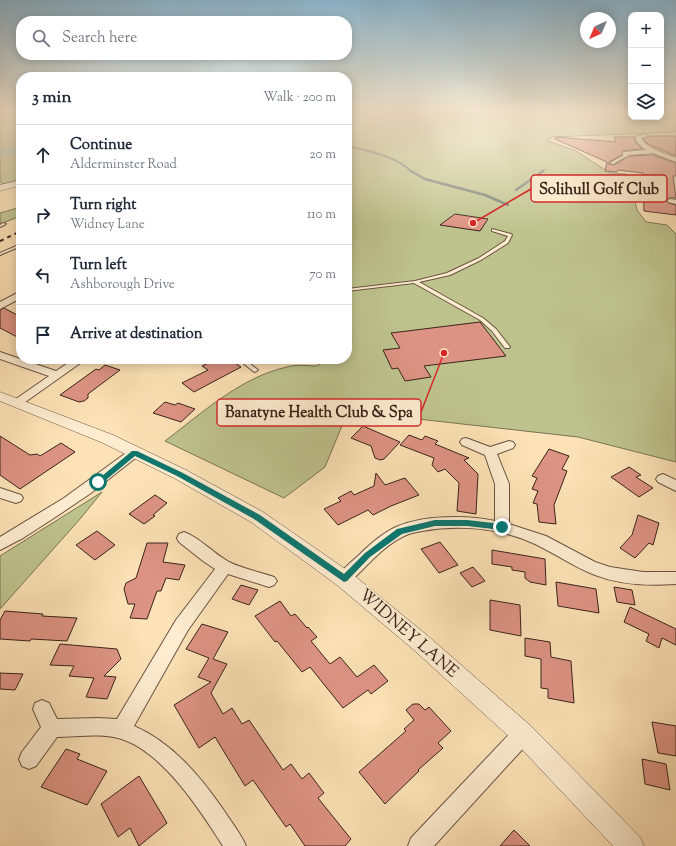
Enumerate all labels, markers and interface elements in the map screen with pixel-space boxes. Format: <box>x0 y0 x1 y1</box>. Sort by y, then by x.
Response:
north arrow <box>580 12 616 48</box>
map controls <box>628 12 664 120</box>
button: + <box>628 12 664 48</box>
search box <box>16 16 352 60</box>
icon: search <box>30 27 52 49</box>
text: Search here <box>62 28 137 49</box>
button: − <box>628 48 664 84</box>
button: layers <box>628 84 664 120</box>
text: 3 min <box>32 86 71 110</box>
text: Walk · 200 m <box>263 89 336 107</box>
text: Continue <box>70 135 132 156</box>
icon: ahead <box>32 144 54 166</box>
text: 20 m <box>310 146 336 164</box>
text: Alderminster Road <box>70 156 177 174</box>
callout: Solihull Golf Club <box>531 175 667 202</box>
text: Solihull Golf Club <box>539 180 659 201</box>
text: Turn right <box>70 195 136 216</box>
icon: right <box>32 204 54 226</box>
text: 110 m <box>307 206 336 224</box>
text: Widney Lane <box>70 216 145 234</box>
text: Turn left <box>70 255 127 276</box>
icon: left <box>32 264 54 286</box>
text: 70 m <box>309 266 336 284</box>
text: Ashborough Drive <box>70 276 175 294</box>
icon: arrive <box>32 324 54 346</box>
text: Arrive at destination <box>70 324 203 345</box>
callout: Banatyne Health Club & Spa <box>217 399 421 426</box>
text: Banatyne Health Club & Spa <box>225 403 413 424</box>
route start <box>89 473 107 491</box>
route end <box>493 518 511 536</box>
street label: WIDNEY LANE <box>353 584 463 684</box>

